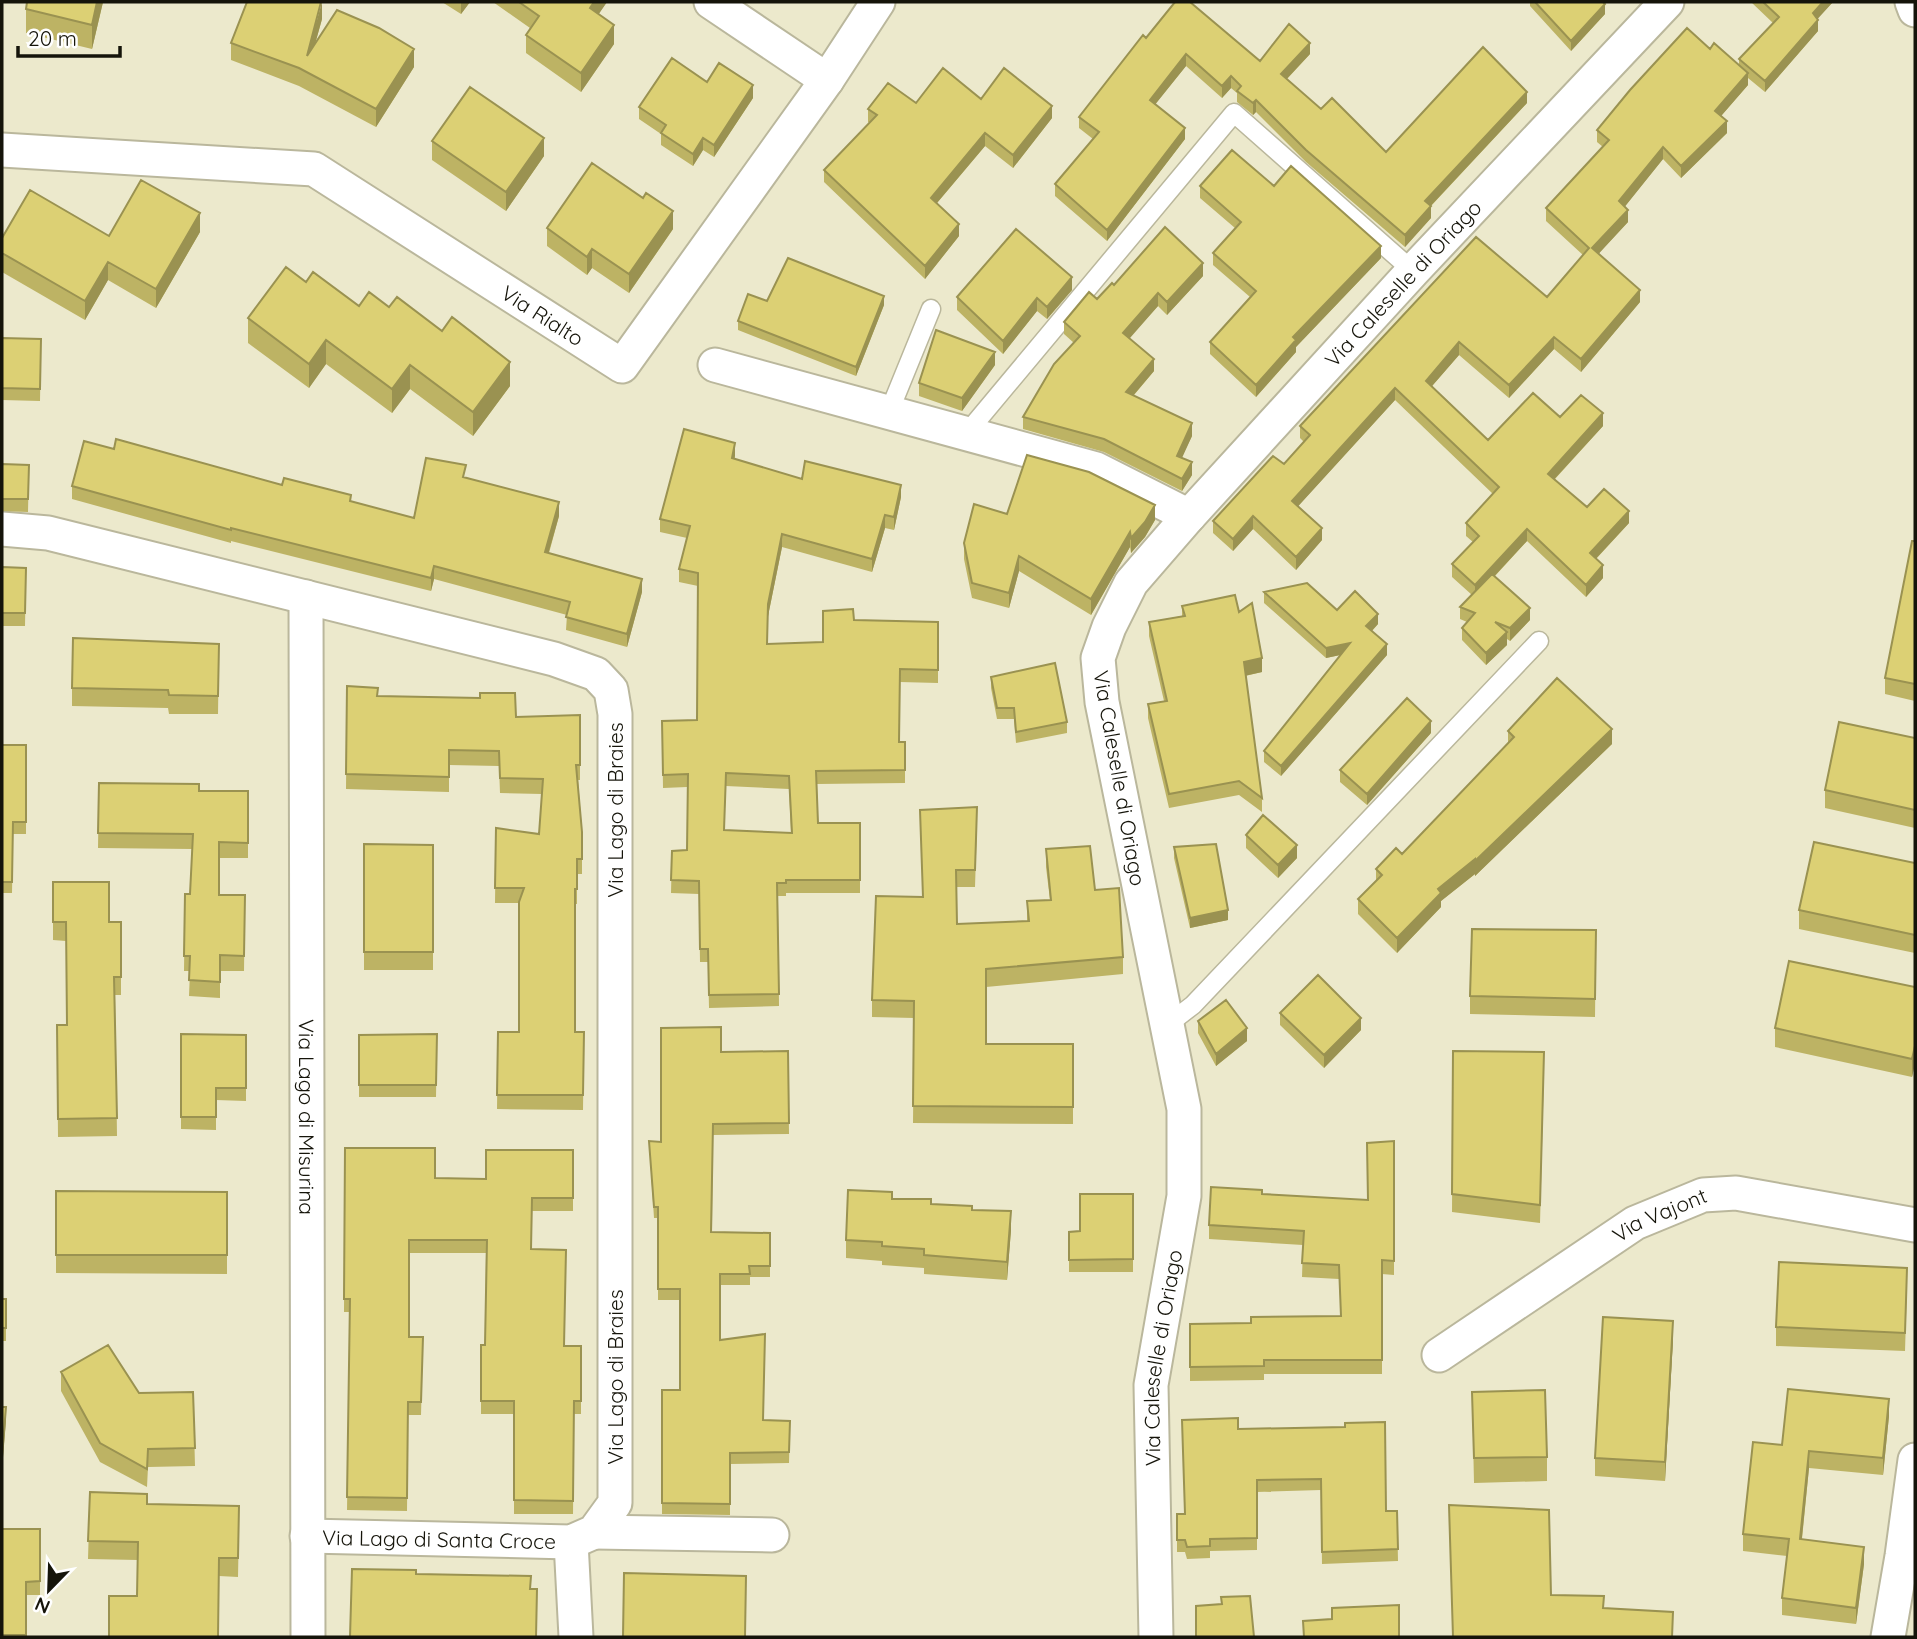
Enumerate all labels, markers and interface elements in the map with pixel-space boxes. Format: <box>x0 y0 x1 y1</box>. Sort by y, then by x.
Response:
scale bar <box>18 14 119 58</box>
text: 20 m <box>28 25 77 51</box>
street label: Via Caleselle di Oriago <box>1319 194 1487 372</box>
street label: Via Rialto <box>497 279 589 351</box>
street label: Via Caleselle di Oriago <box>1088 668 1152 888</box>
street label: Via Lago di Braies <box>602 722 628 898</box>
street label: Via Lago di Misurina <box>294 1019 320 1215</box>
street label: Via Vajont <box>1607 1182 1710 1248</box>
street label: Via Caleselle di Oriago <box>1138 1248 1187 1467</box>
street label: Via Lago di Braies <box>602 1289 628 1465</box>
street label: Via Lago di Santa Croce <box>322 1524 556 1554</box>
north arrow <box>14 1555 84 1625</box>
text: N <box>31 1592 53 1619</box>

